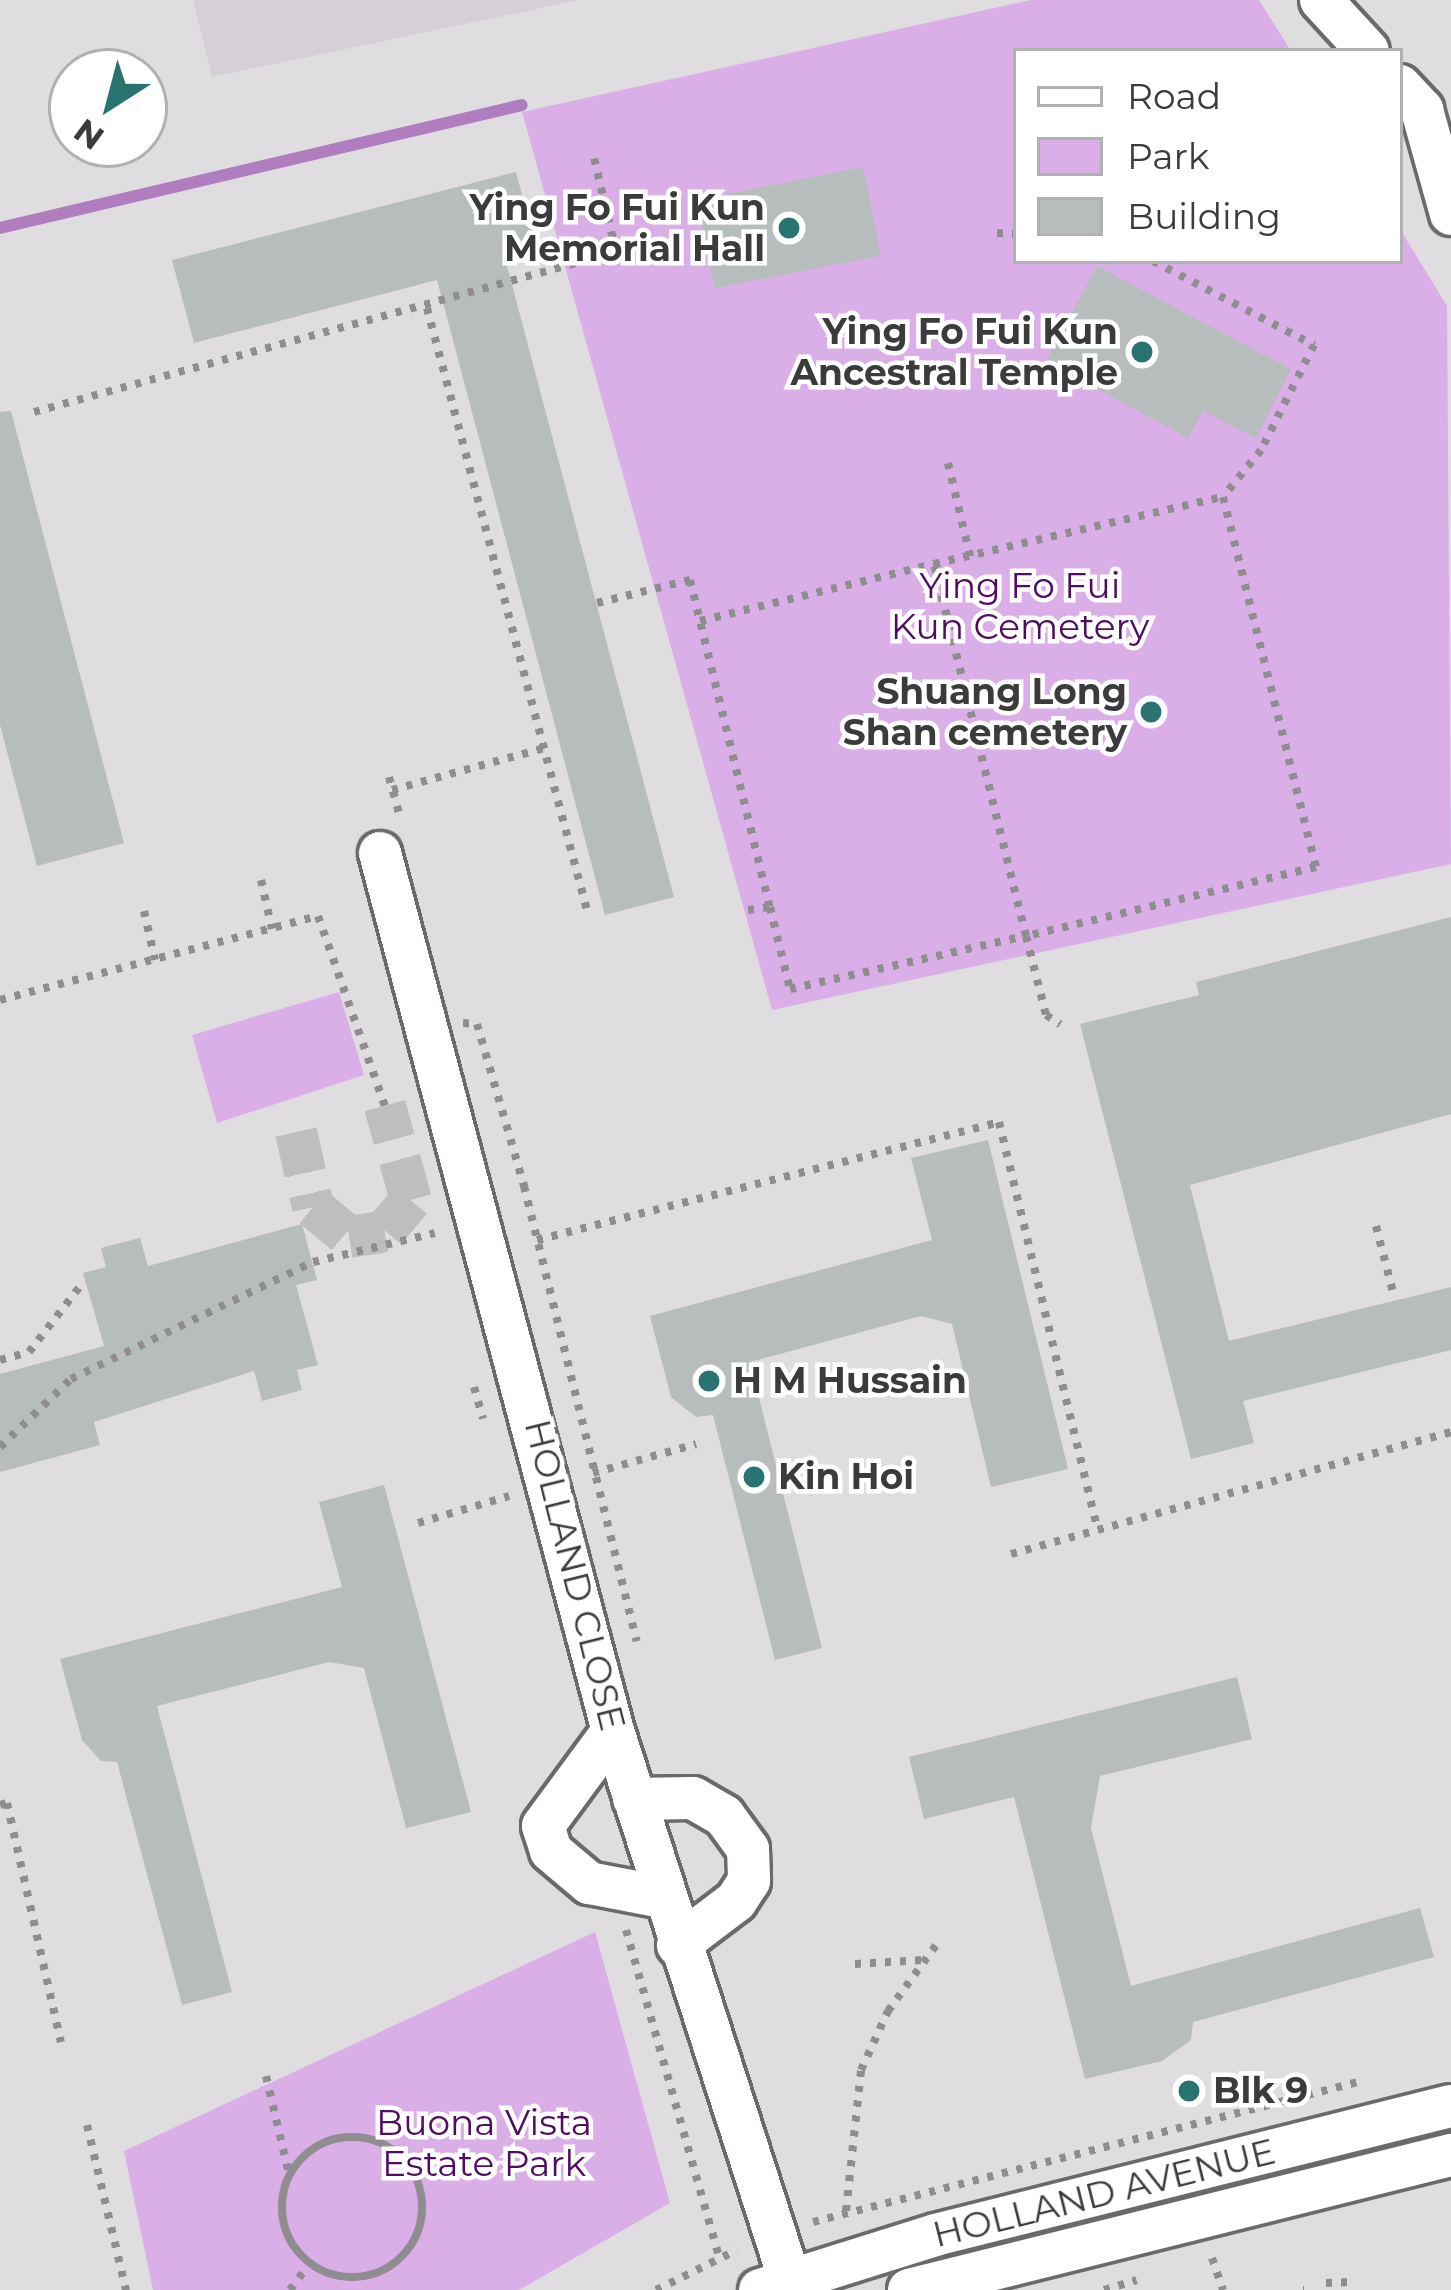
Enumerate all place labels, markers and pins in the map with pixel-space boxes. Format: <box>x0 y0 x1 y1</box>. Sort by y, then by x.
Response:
place label: Ying Fo Fui Kun Memorial Hall <box>470 185 765 270</box>
marker: Ying Fo Fui Kun Memorial Hall <box>776 215 802 241</box>
place label: Ying Fo Fui Kun Ancestral Temple <box>790 309 1118 394</box>
marker: Ying Fo Fui Kun Ancestral Temple <box>1129 339 1155 365</box>
place label: Shuang Long Shan cemetery <box>843 669 1127 754</box>
marker: Shuang Long Shan cemetery <box>1138 699 1164 725</box>
place label: H M Hussain <box>733 1359 967 1403</box>
marker: H M Hussain <box>696 1368 722 1394</box>
place label: Kin Hoi <box>778 1455 914 1499</box>
marker: Kin Hoi <box>741 1464 767 1490</box>
place label: Blk 9 <box>1213 2069 1308 2113</box>
marker: Blk 9 <box>1176 2078 1202 2104</box>

